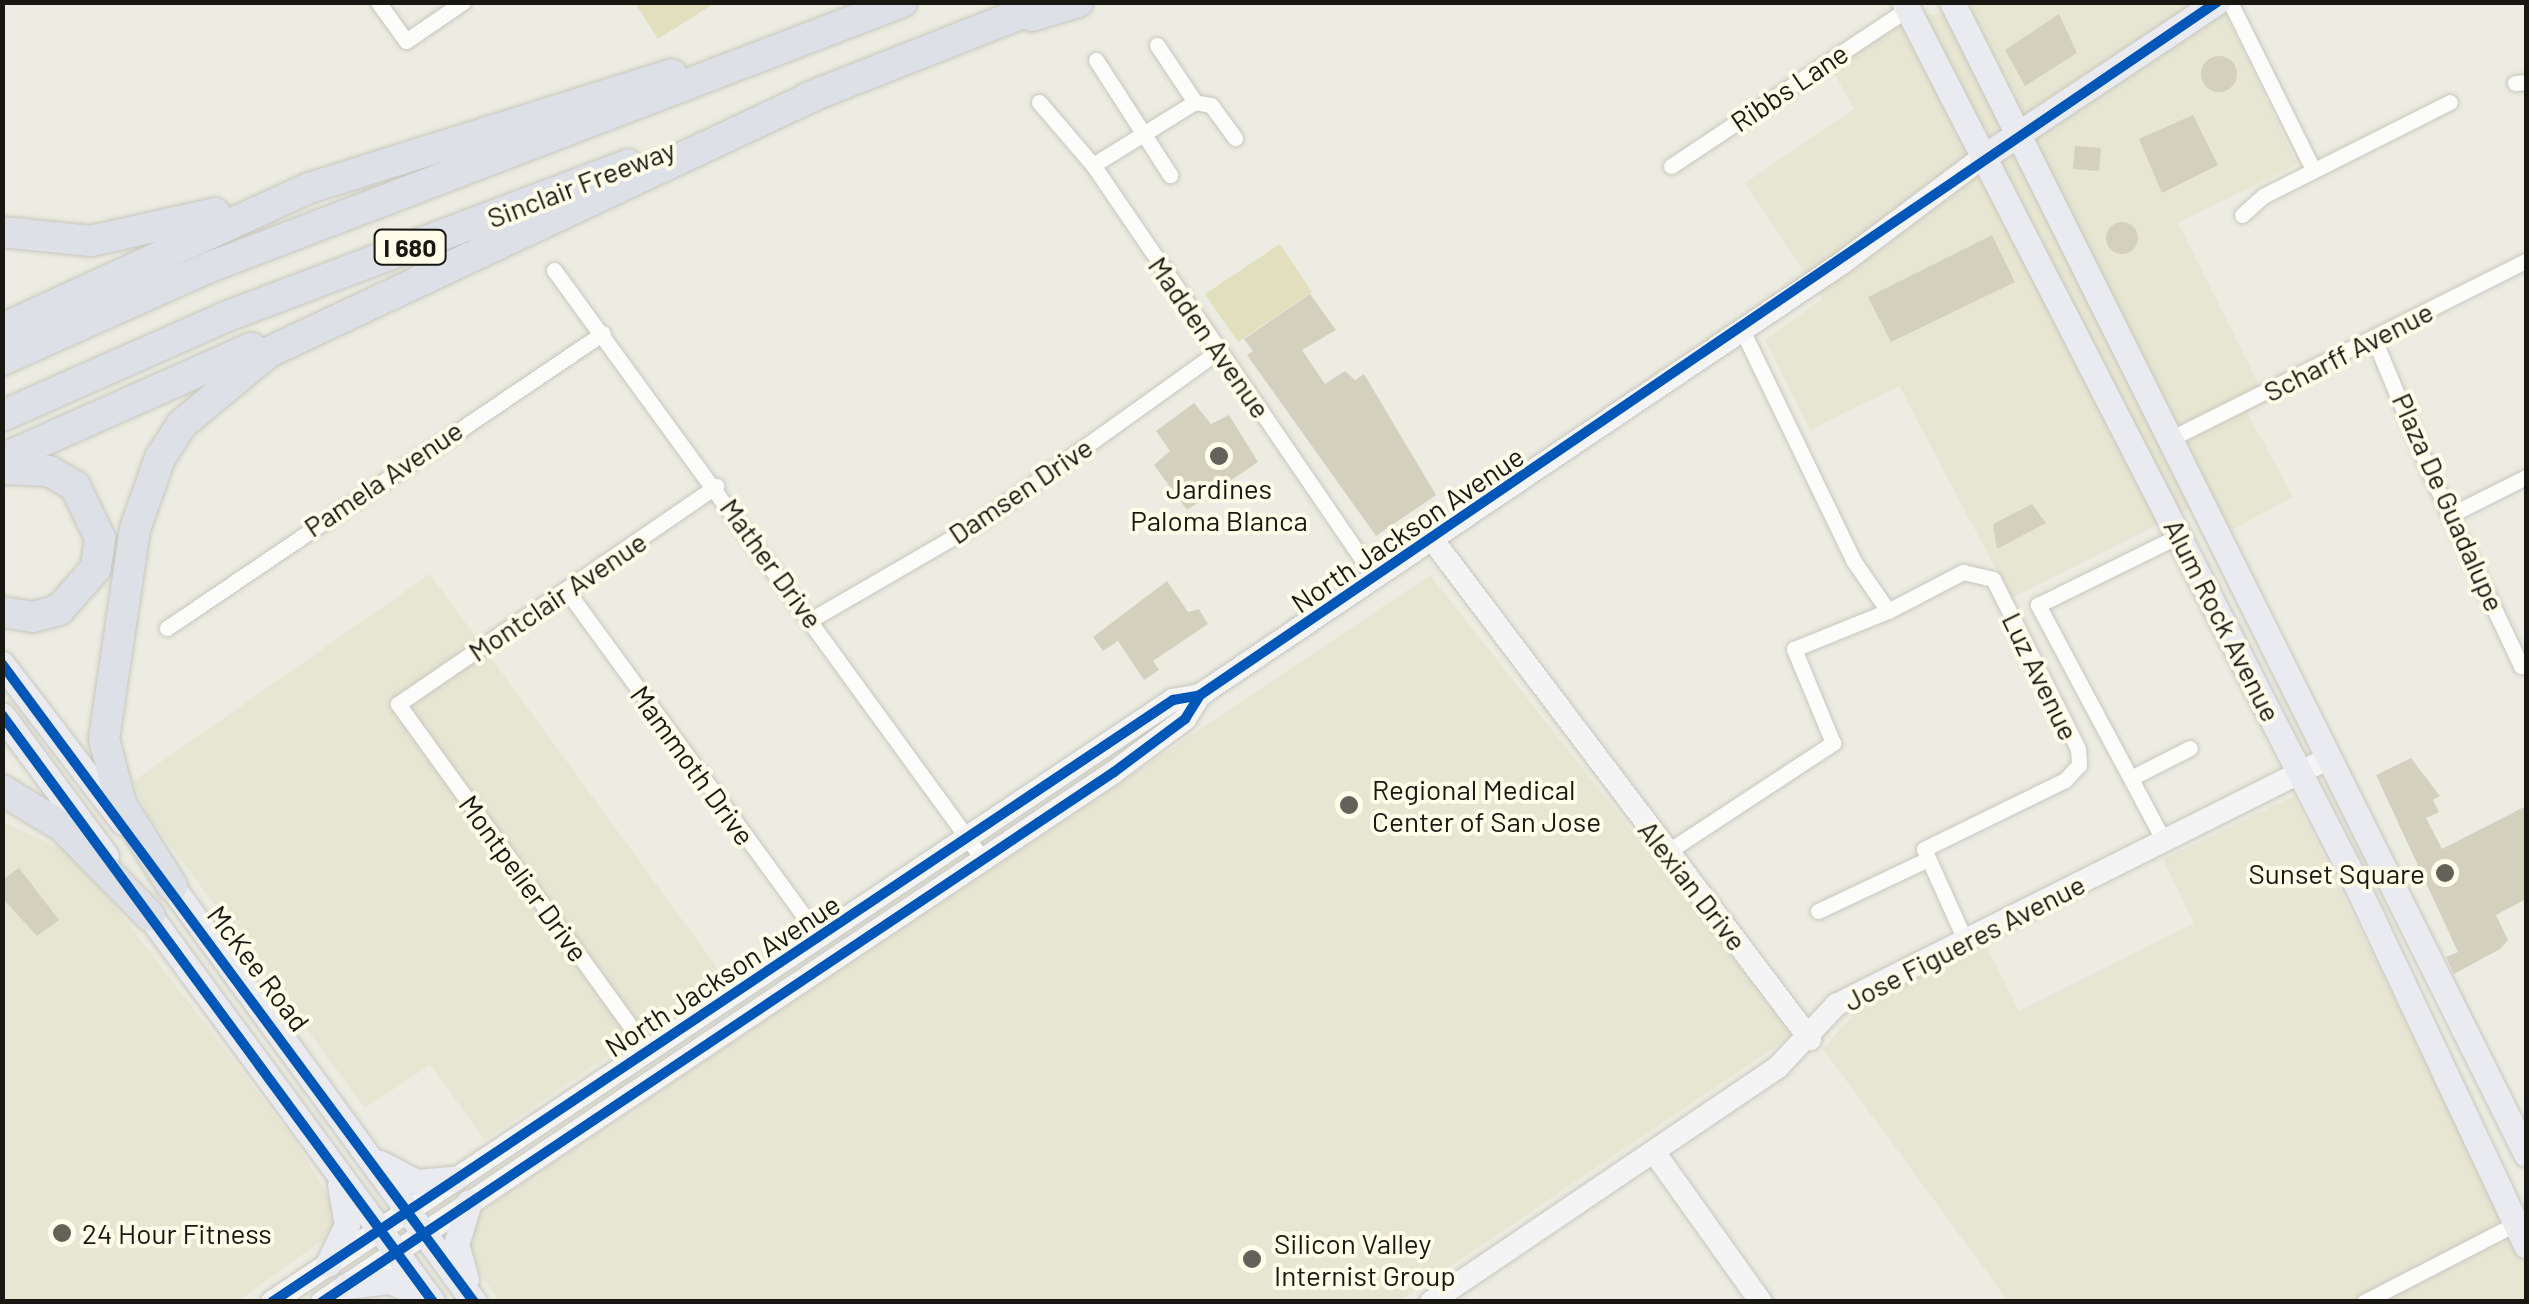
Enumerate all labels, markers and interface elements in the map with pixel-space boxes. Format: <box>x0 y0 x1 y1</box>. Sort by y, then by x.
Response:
street label: Ribbs Lane <box>1724 36 1854 138</box>
street label: Sinclair Freeway <box>482 132 680 234</box>
road number: I 680 <box>372 227 448 267</box>
street label: Madden Avenue <box>1142 250 1278 424</box>
street label: Scharff Avenue <box>2258 294 2438 408</box>
street label: Plaza De Guadalupe <box>2386 388 2512 616</box>
street label: Pamela Avenue <box>297 413 469 543</box>
street label: Damsen Drive <box>942 430 1098 550</box>
street label: North Jackson Avenue <box>1284 439 1530 619</box>
marker: Jardines Paloma Blanca <box>1208 445 1230 467</box>
place label: Jardines Paloma Blanca <box>1130 471 1308 537</box>
street label: Mather Drive <box>714 491 830 635</box>
street label: Alum Rock Avenue <box>2157 513 2289 727</box>
street label: Montclair Avenue <box>462 524 652 668</box>
street label: Luz Avenue <box>1996 607 2086 745</box>
street label: Mammoth Drive <box>624 679 762 851</box>
place label: Regional Medical Center of San Jose <box>1372 772 1601 838</box>
street label: Montpelier Drive <box>452 788 596 968</box>
marker: Regional Medical Center of San Jose <box>1336 792 1362 818</box>
street label: Alexian Drive <box>1632 813 1754 957</box>
place label: Sunset Square <box>2248 856 2425 890</box>
marker: Sunset Square <box>2434 862 2456 884</box>
street label: Jose Figueres Avenue <box>1838 867 2090 1017</box>
street label: North Jackson Avenue <box>598 887 846 1063</box>
street label: McKee Road <box>201 899 317 1037</box>
place label: 24 Hour Fitness <box>82 1216 272 1250</box>
marker: 24 Hour Fitness <box>51 1222 73 1244</box>
place label: Silicon Valley Internist Group <box>1274 1226 1456 1292</box>
marker: Silicon Valley Internist Group <box>1239 1246 1265 1272</box>

